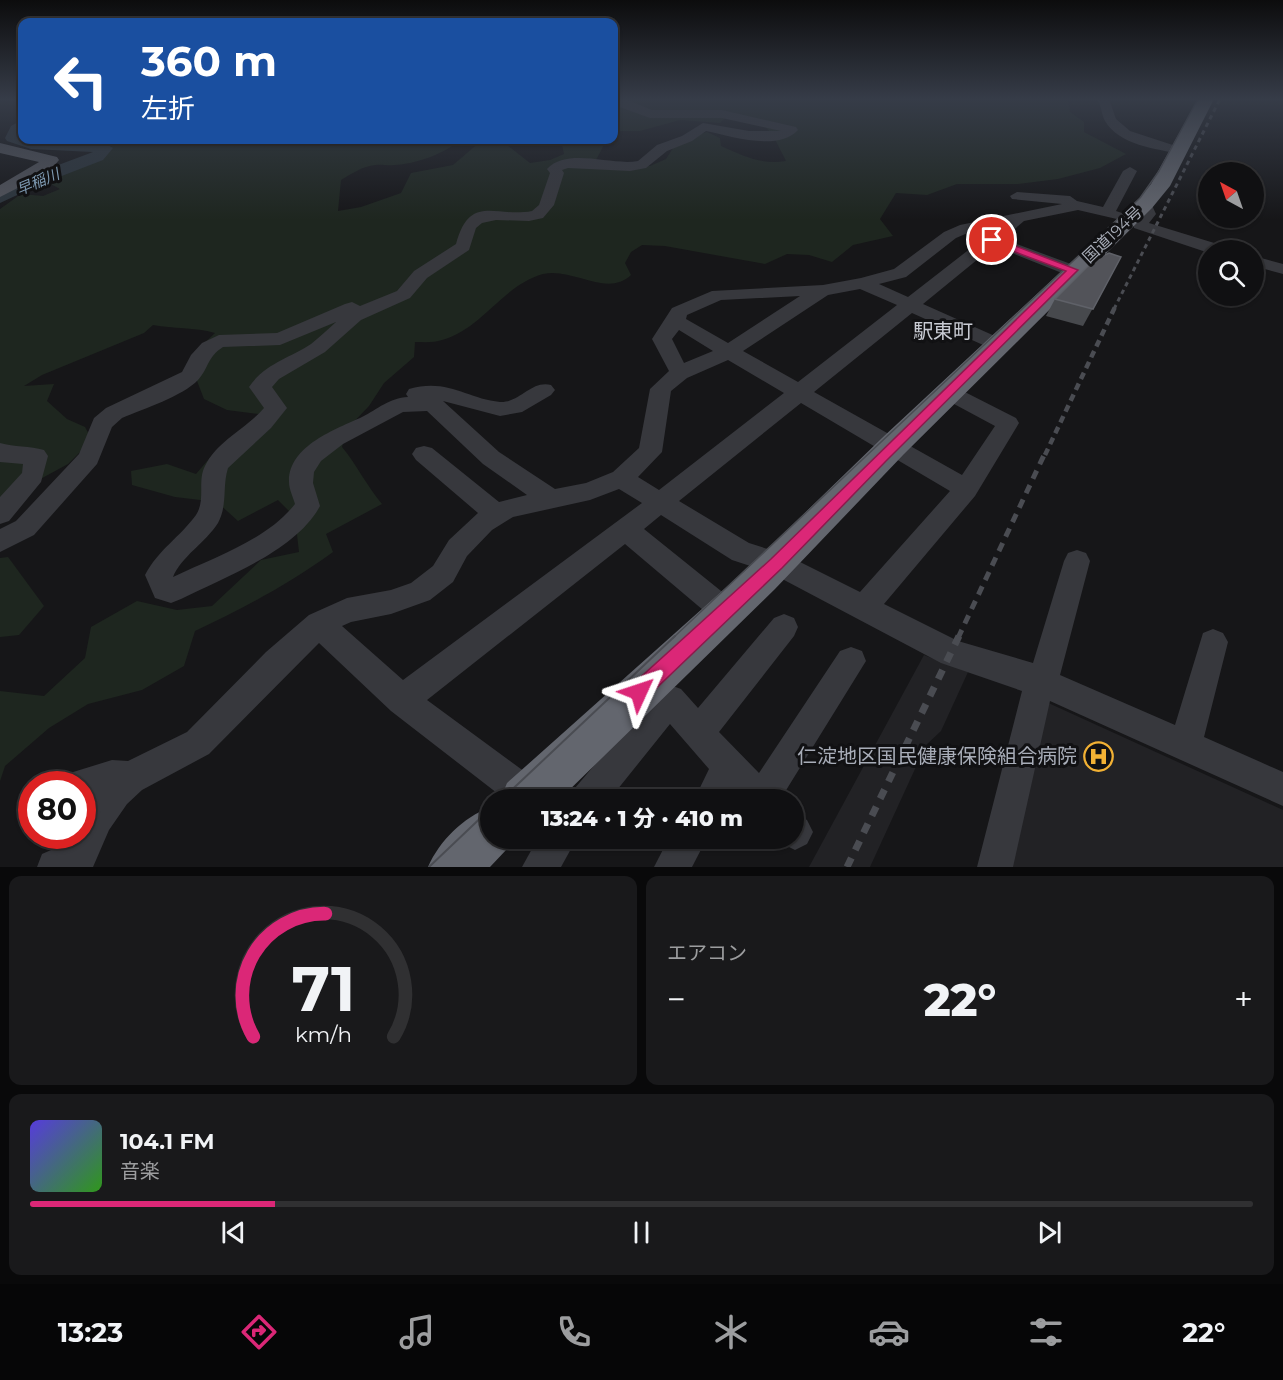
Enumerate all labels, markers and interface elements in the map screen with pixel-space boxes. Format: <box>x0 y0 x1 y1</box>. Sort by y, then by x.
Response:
text: 360 m <box>141 35 277 87</box>
icon: left <box>42 42 120 120</box>
text: 左折 <box>141 92 195 125</box>
north arrow <box>1198 162 1264 228</box>
map controls <box>1198 162 1264 306</box>
water label: 早稲川 <box>13 163 64 199</box>
street label: 国道194号 <box>1079 202 1146 267</box>
pin <box>966 214 1017 265</box>
icon: arrive <box>975 223 1008 256</box>
button: search <box>1198 240 1264 306</box>
district label: 駅東町 <box>913 319 973 343</box>
position arrow <box>607 660 671 724</box>
hospital icon: 仁淀地区国民健康保険組合病院 <box>1082 740 1114 772</box>
place label: 仁淀地区国民健康保険組合病院 <box>797 744 1077 768</box>
speed limit sign: 80 <box>18 771 96 849</box>
text: 13:24 · 1 分 · 410 m <box>541 805 743 832</box>
text: エアコン <box>667 941 747 965</box>
text: 71 <box>291 951 355 1027</box>
text: 22° <box>924 972 996 1027</box>
text: − <box>667 979 686 1019</box>
text: + <box>1234 979 1253 1019</box>
text: km/h <box>294 1022 352 1048</box>
text: 104.1 FM <box>120 1128 214 1155</box>
text: 音楽 <box>120 1159 160 1183</box>
icon: previous <box>217 1216 250 1249</box>
icon: pause <box>625 1216 658 1249</box>
icon: next <box>1033 1216 1066 1249</box>
icon: directions <box>238 1311 280 1353</box>
icon: music <box>396 1311 438 1353</box>
icon: phone <box>553 1311 595 1353</box>
icon: climate <box>710 1311 752 1353</box>
icon: car <box>868 1311 910 1353</box>
icon: filters <box>1025 1311 1067 1353</box>
text: 13:23 <box>58 1316 123 1349</box>
text: 22° <box>1182 1316 1225 1349</box>

